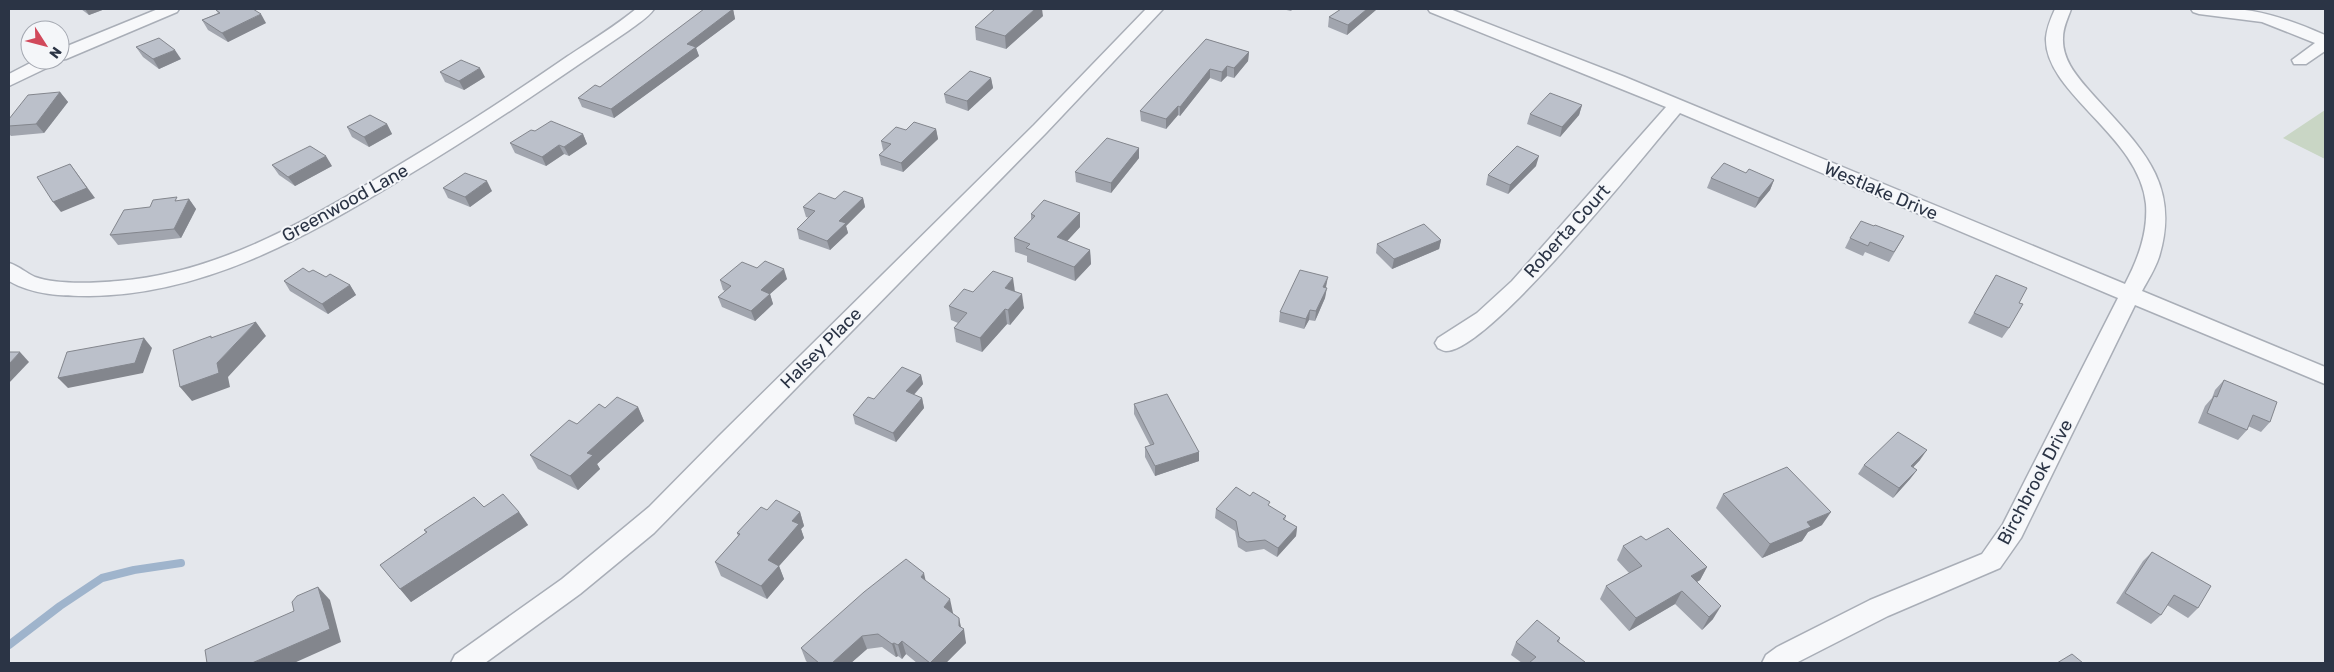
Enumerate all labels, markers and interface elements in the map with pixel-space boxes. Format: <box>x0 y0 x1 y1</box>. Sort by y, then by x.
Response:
north arrow <box>20 20 70 70</box>
text: N <box>45 43 65 61</box>
street label: Westlake Drive <box>1821 157 1941 225</box>
street label: Greenwood Lane <box>278 159 412 247</box>
street label: Roberta Court <box>1519 180 1615 282</box>
street label: Halsey Place <box>776 303 866 393</box>
street label: Birchbrook Drive <box>1993 416 2077 548</box>

